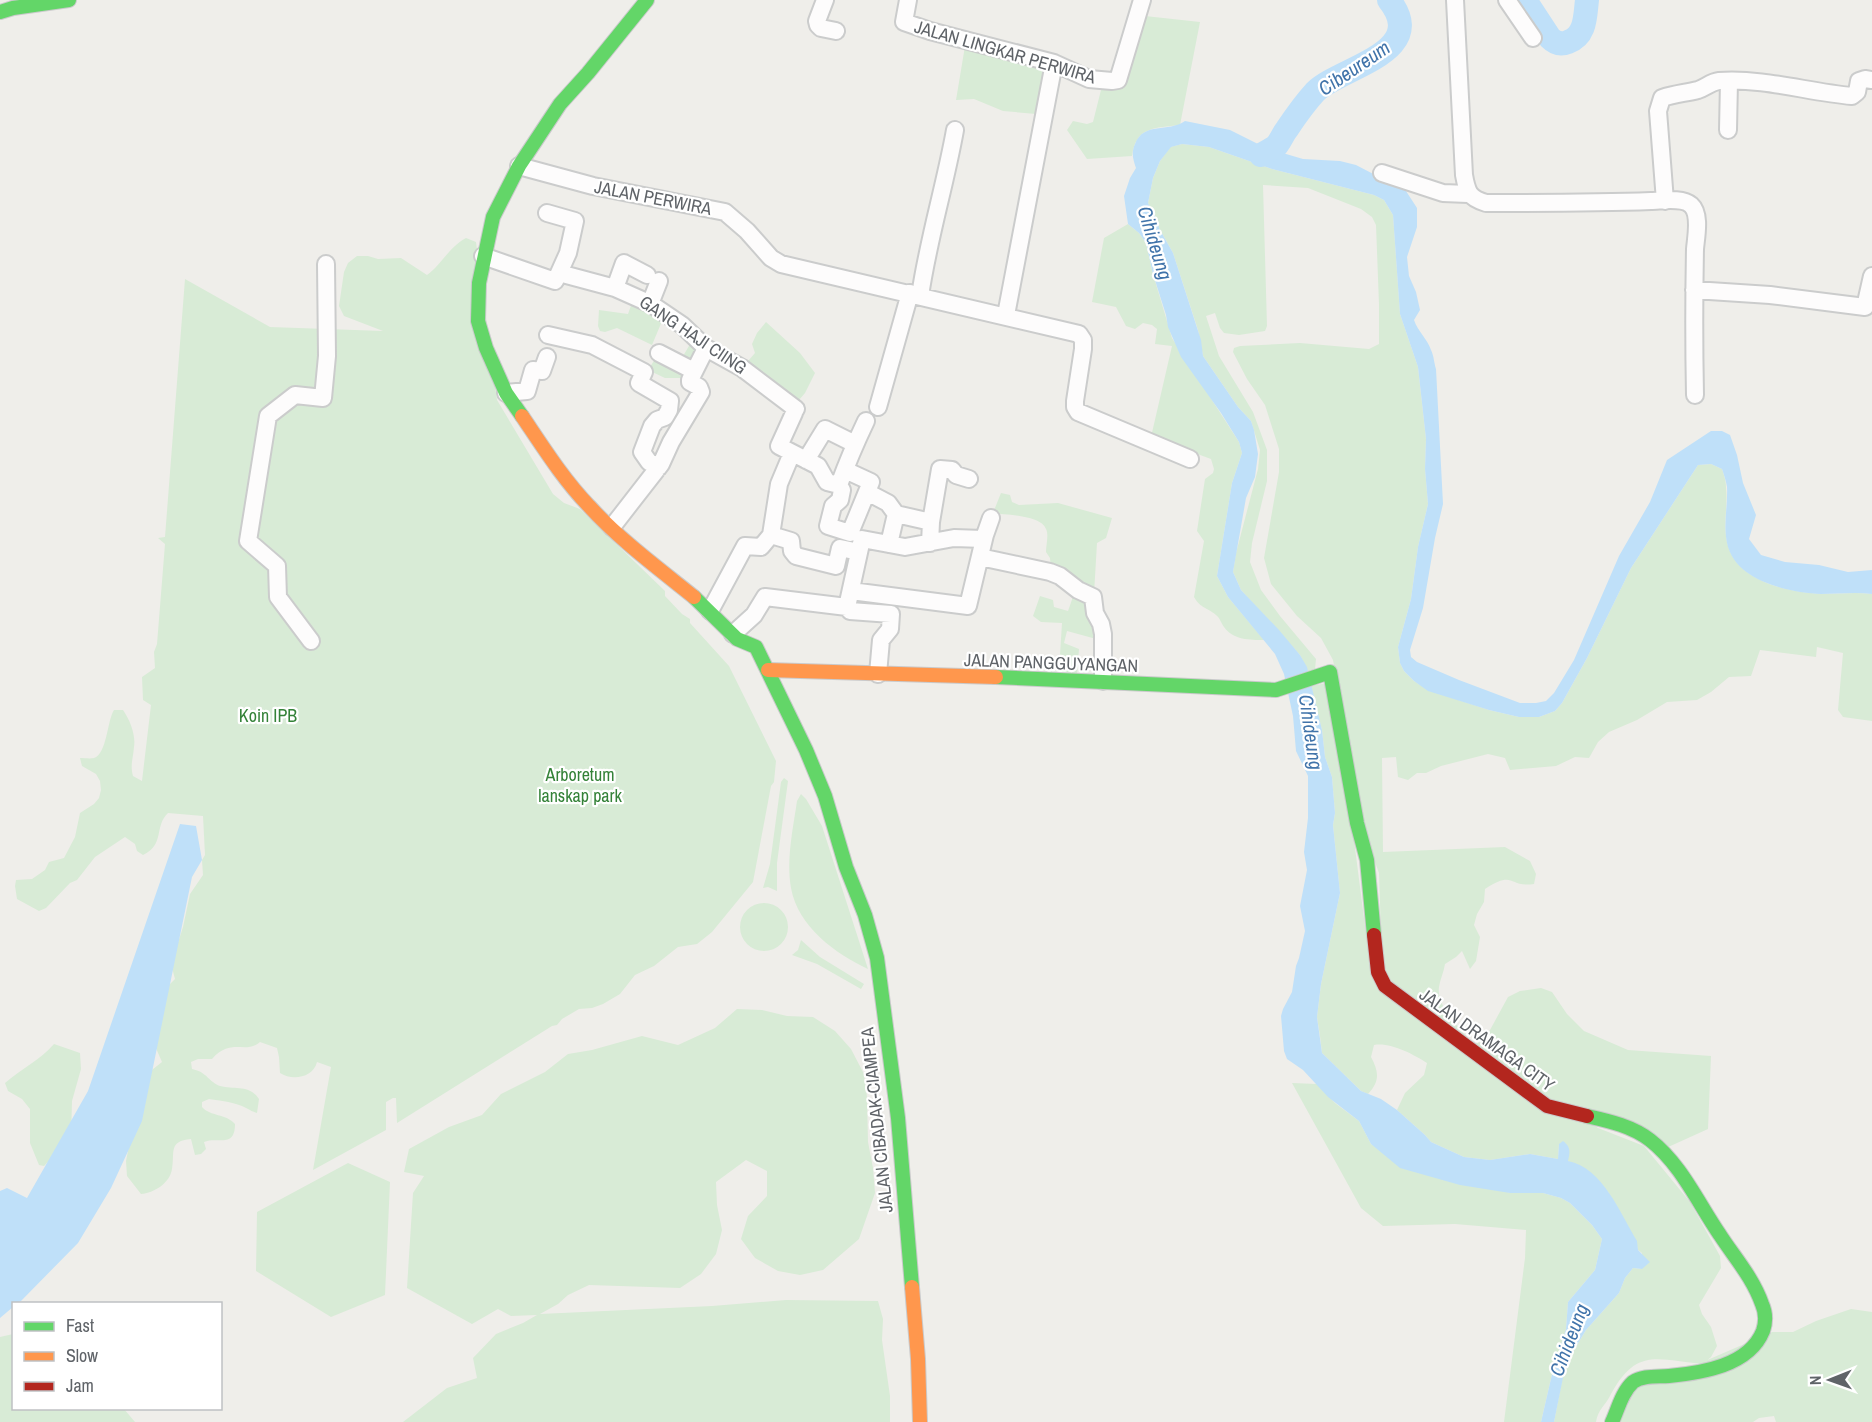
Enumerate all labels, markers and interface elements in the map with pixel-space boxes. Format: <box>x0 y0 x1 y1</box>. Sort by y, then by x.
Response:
street label: JALAN LINGKAR PERWIRA <box>912 14 1099 89</box>
water label: Cibeureum <box>1313 34 1395 101</box>
street label: JALAN PERWIRA <box>592 174 714 221</box>
water label: Cihideung <box>1132 203 1179 283</box>
street label: GANG HAJI CIING <box>635 289 752 380</box>
street label: JALAN PANGGUYANGAN <box>964 647 1138 678</box>
water label: Cihideung <box>1293 693 1330 771</box>
park label: Koin IPB <box>239 703 297 728</box>
park label: Arboretum lanskap park <box>538 762 622 808</box>
street label: JALAN DRAMAGA CITY <box>1415 982 1560 1097</box>
street label: JALAN CIBADAK-CIAMPEA <box>854 1026 899 1214</box>
water label: Cihideung <box>1542 1300 1595 1380</box>
legend <box>12 1302 222 1410</box>
text: Fast <box>66 1313 94 1338</box>
text: Slow <box>66 1343 98 1368</box>
north arrow <box>1800 1350 1860 1410</box>
text: Jam <box>66 1373 94 1398</box>
text: N <box>1804 1375 1826 1385</box>

